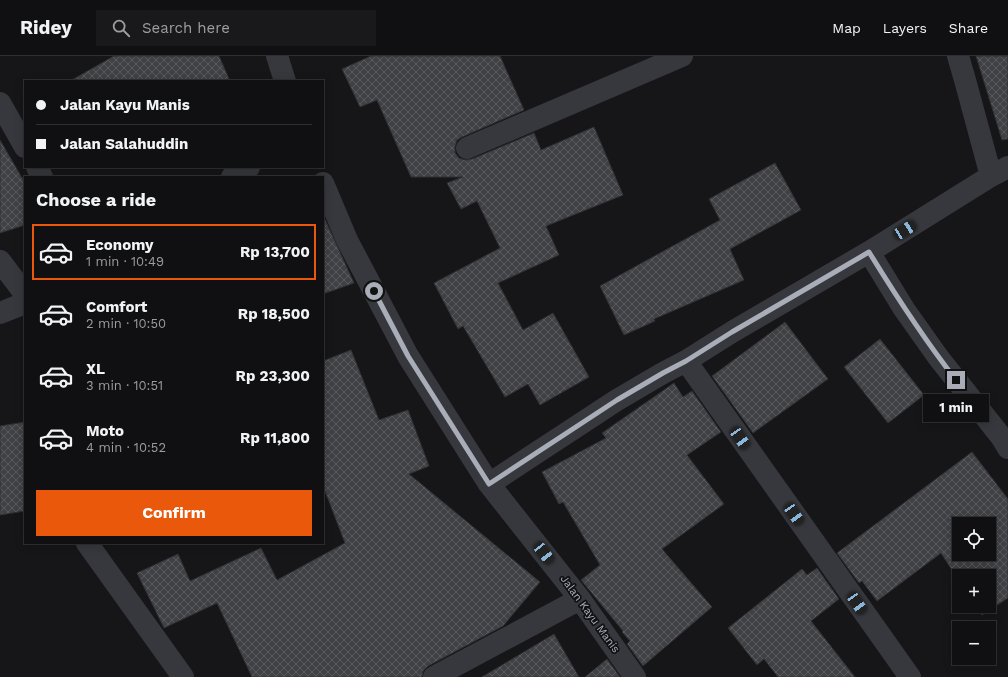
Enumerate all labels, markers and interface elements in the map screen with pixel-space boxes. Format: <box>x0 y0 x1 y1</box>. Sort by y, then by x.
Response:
search box <box>96 10 376 46</box>
text: Ridey <box>20 16 72 39</box>
icon: search <box>110 17 132 39</box>
text: Search here <box>142 19 230 37</box>
text: Map <box>832 20 861 36</box>
text: Layers <box>883 20 927 36</box>
text: Share <box>949 20 988 36</box>
text: Jalan Kayu Manis <box>60 96 190 114</box>
text: Jalan Salahuddin <box>60 135 188 153</box>
text: Choose a ride <box>36 189 156 210</box>
car <box>892 219 918 241</box>
icon: car <box>38 234 74 270</box>
text: Economy <box>86 236 153 254</box>
text: Rp 13,700 <box>240 243 310 261</box>
text: 1 min · 10:49 <box>86 254 164 269</box>
route start <box>365 282 383 300</box>
icon: car <box>38 296 74 332</box>
text: Comfort <box>86 298 147 316</box>
text: Rp 18,500 <box>238 305 310 323</box>
text: 2 min · 10:50 <box>86 316 166 331</box>
icon: car <box>38 358 74 394</box>
text: XL <box>86 360 105 378</box>
text: Rp 23,300 <box>236 367 310 385</box>
route end <box>947 371 965 389</box>
text: 3 min · 10:51 <box>86 378 163 393</box>
callout: 1 min <box>923 394 989 422</box>
text: 1 min <box>939 400 973 415</box>
icon: car <box>38 420 74 456</box>
text: Moto <box>86 422 124 440</box>
car <box>728 425 752 451</box>
text: Rp 11,800 <box>240 429 310 447</box>
text: 4 min · 10:52 <box>86 440 166 455</box>
button: Confirm <box>36 490 312 536</box>
car <box>782 501 806 527</box>
map controls <box>952 517 996 665</box>
button: locate <box>952 517 996 561</box>
car <box>532 540 556 566</box>
button: + <box>952 569 996 613</box>
street label: Jalan Kayu Manis <box>558 573 623 655</box>
car <box>845 590 869 616</box>
button: − <box>952 621 996 665</box>

